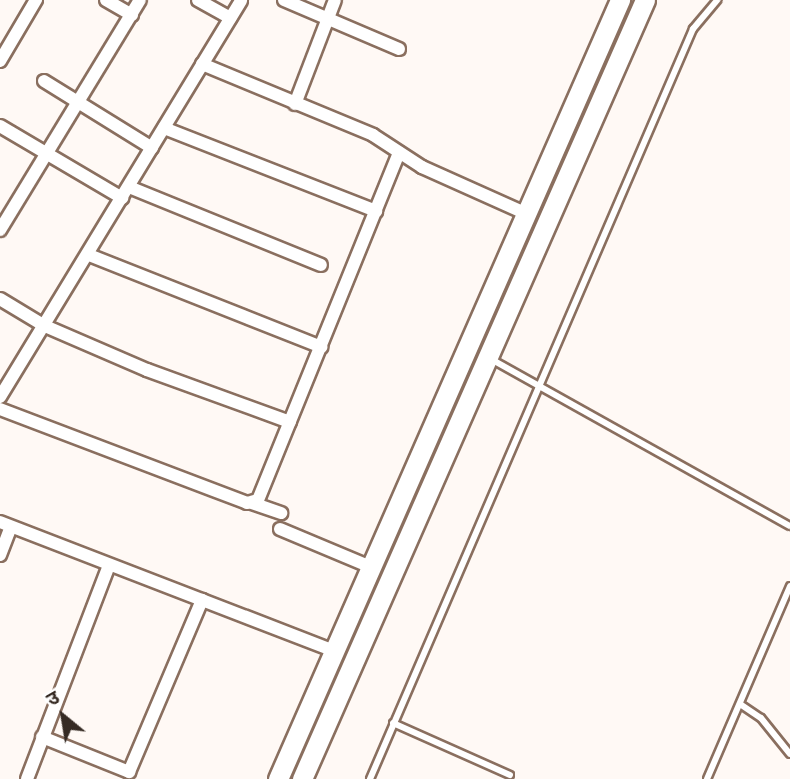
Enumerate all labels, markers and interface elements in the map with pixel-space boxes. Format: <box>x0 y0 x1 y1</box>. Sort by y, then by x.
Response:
north arrow <box>28 681 98 751</box>
text: उ <box>41 684 64 712</box>

